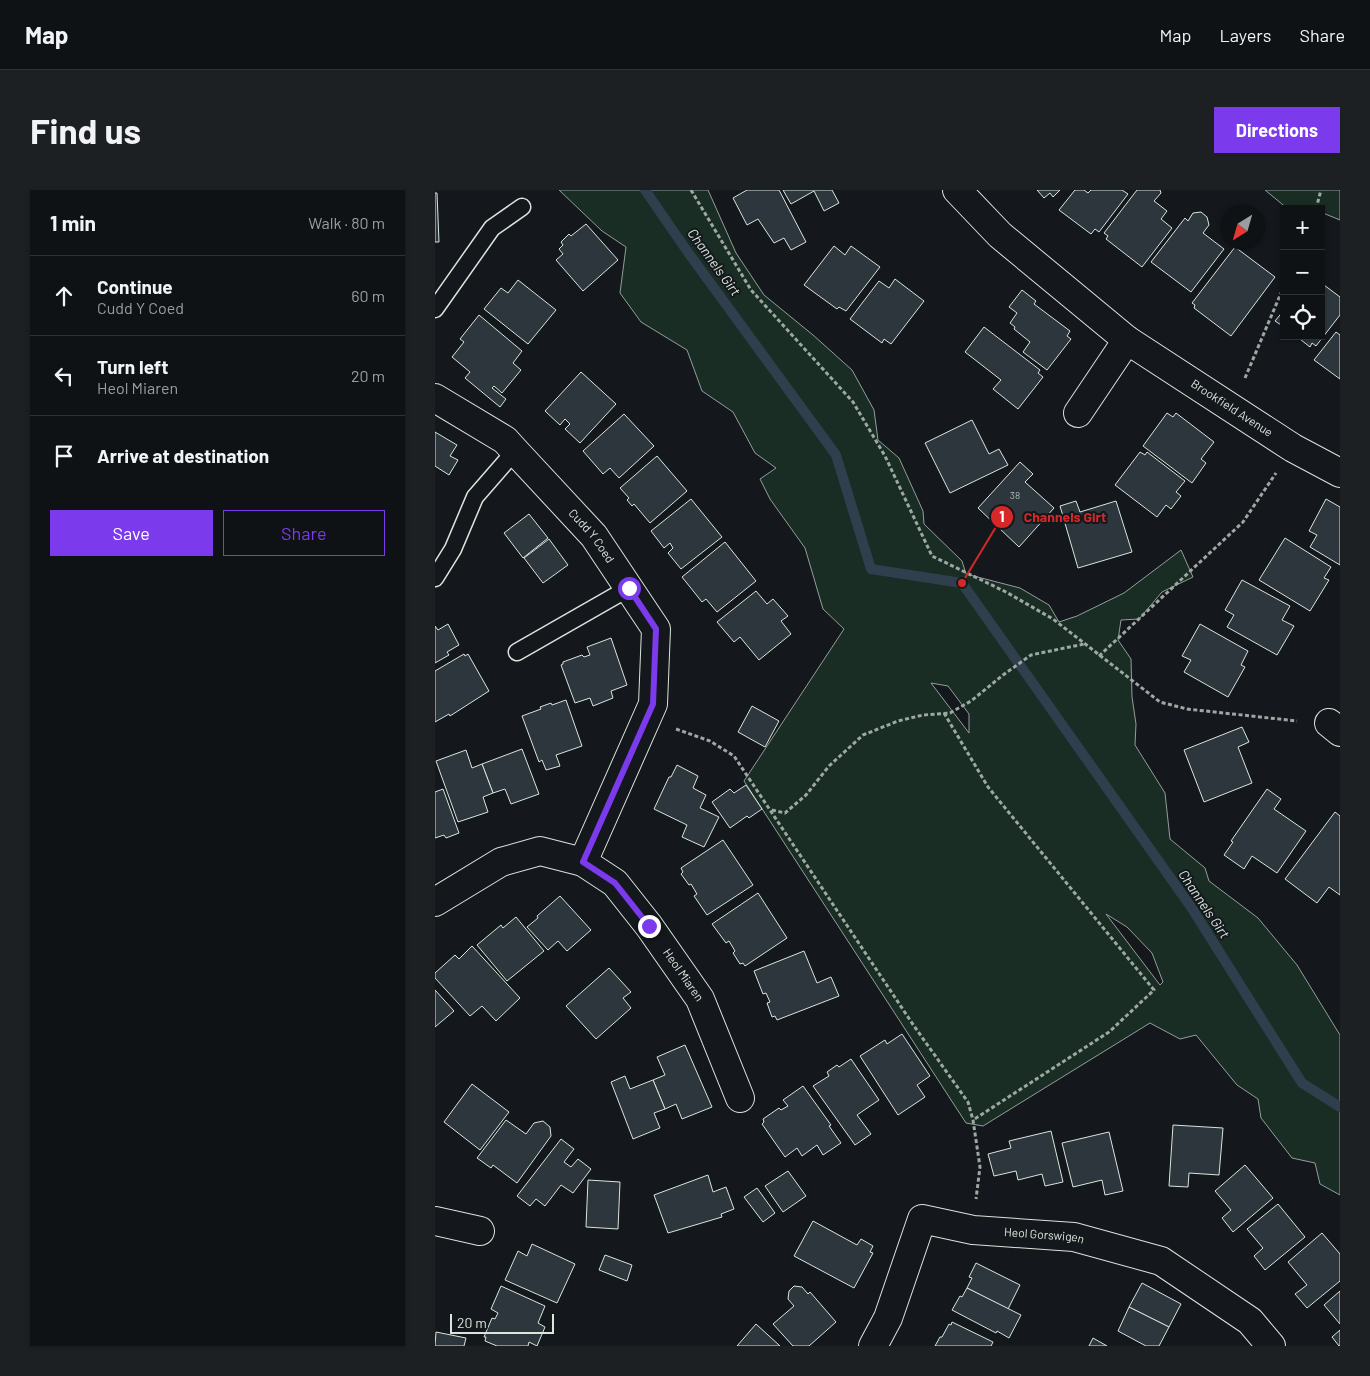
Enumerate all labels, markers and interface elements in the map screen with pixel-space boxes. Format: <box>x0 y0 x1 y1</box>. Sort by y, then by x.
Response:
text: Map <box>25 20 68 49</box>
text: Map <box>1159 24 1191 46</box>
text: Layers <box>1219 24 1272 46</box>
text: Share <box>1300 24 1345 46</box>
button: Directions <box>1214 107 1340 153</box>
text: Find us <box>30 109 141 151</box>
north arrow <box>1220 205 1265 250</box>
map controls <box>1280 205 1325 340</box>
button: + <box>1280 205 1325 250</box>
text: 1 min <box>50 210 96 235</box>
text: Walk · 80 m <box>308 213 385 232</box>
water label: Channels Girt <box>684 225 745 299</box>
button: − <box>1280 250 1325 295</box>
text: Continue <box>97 275 173 298</box>
icon: ahead <box>50 282 78 310</box>
text: 60 m <box>351 286 385 305</box>
button: locate <box>1280 295 1325 340</box>
text: Cudd Y Coed <box>97 298 184 317</box>
text: Turn left <box>97 355 168 378</box>
icon: left <box>50 362 78 390</box>
text: 20 m <box>351 366 385 385</box>
street label: Brookfield Avenue <box>1189 376 1276 439</box>
text: Heol Miaren <box>97 378 178 397</box>
icon: arrive <box>50 442 78 470</box>
text: Arrive at destination <box>97 444 269 467</box>
house number: 38 <box>1010 489 1020 501</box>
callout: Channels Girt <box>989 502 1117 531</box>
street label: Cudd Y Coed <box>566 506 618 565</box>
text: 1 <box>999 507 1005 525</box>
text: Channels Girt <box>1024 508 1106 525</box>
button: Save <box>50 510 213 556</box>
button: Share <box>223 510 385 556</box>
route start <box>618 577 641 600</box>
water label: Channels Girt <box>1175 866 1234 941</box>
route end <box>638 915 661 938</box>
street label: Heol Miaren <box>661 945 707 1003</box>
street label: Heol Gorswigen <box>1004 1224 1086 1246</box>
scale bar <box>450 1311 554 1334</box>
text: 20 m <box>457 1314 487 1331</box>

